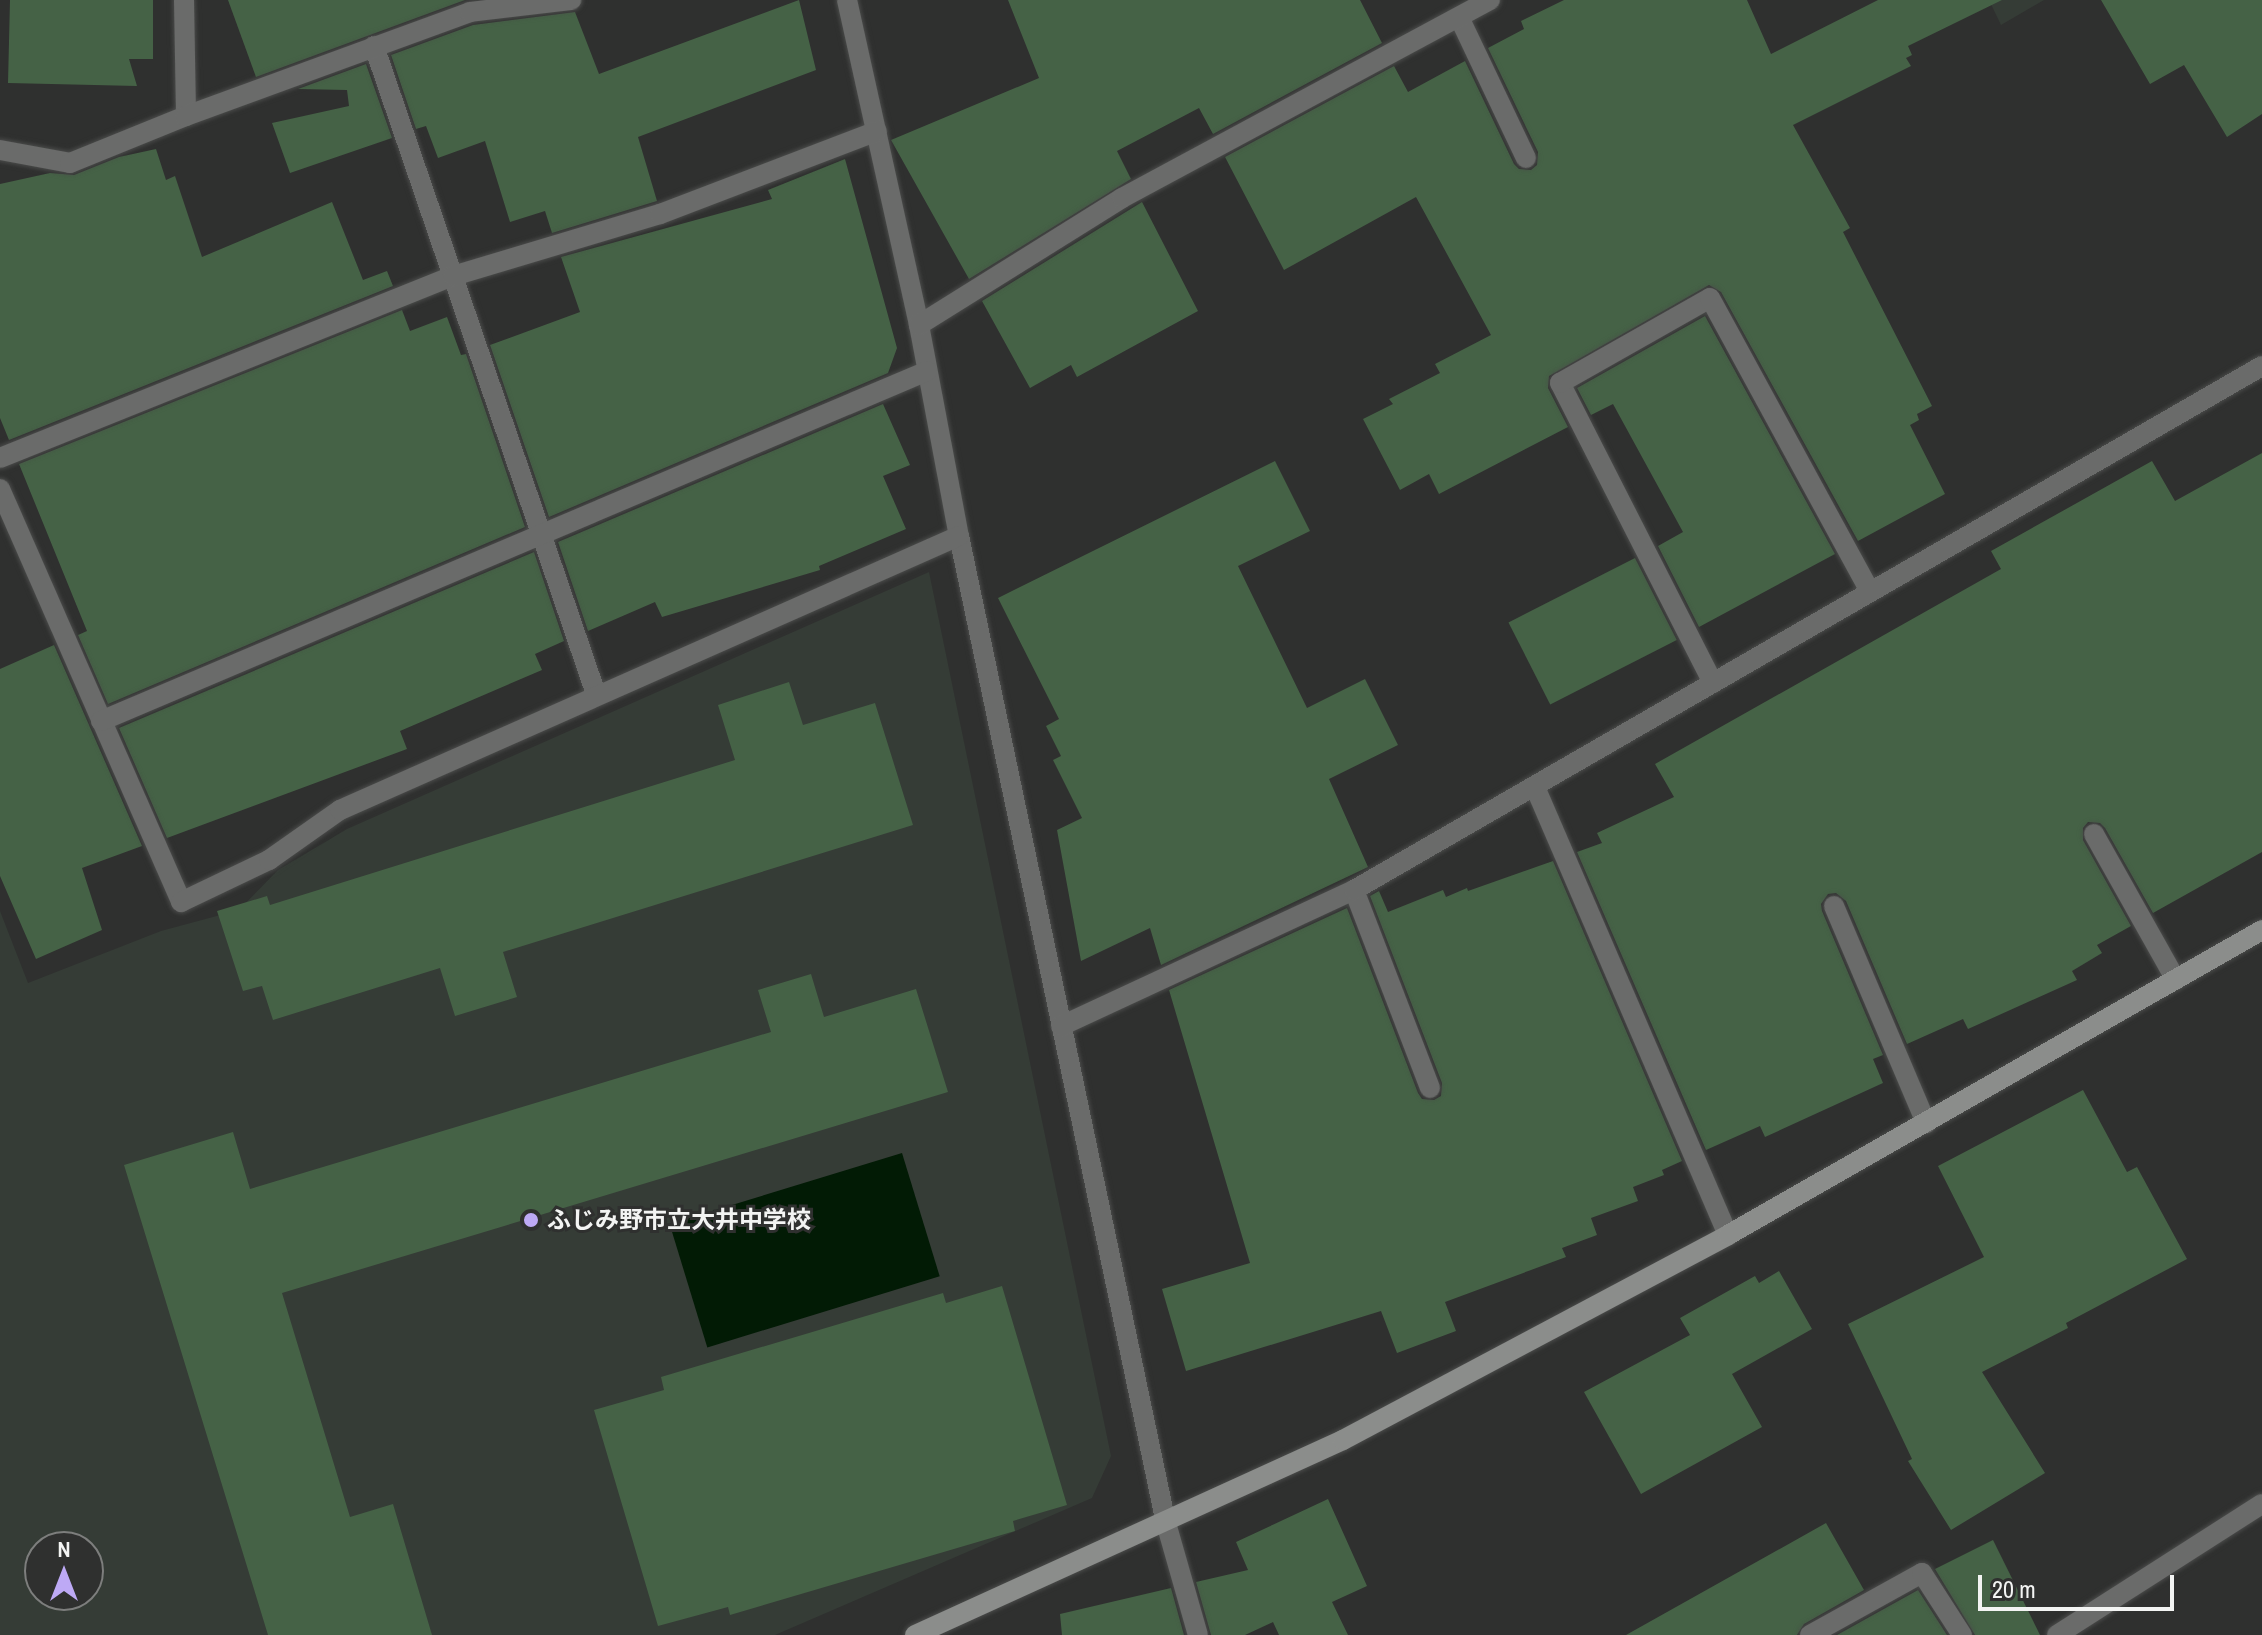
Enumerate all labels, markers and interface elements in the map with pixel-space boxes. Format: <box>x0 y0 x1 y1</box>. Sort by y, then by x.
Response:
place label: ふじみ野市立大井中学校 <box>547 1206 811 1234</box>
marker: ふじみ野市立大井中学校 <box>522 1211 540 1229</box>
north arrow <box>24 1531 104 1611</box>
text: N <box>57 1534 71 1564</box>
scale bar <box>1982 1559 2178 1609</box>
text: 20 m <box>1992 1573 2036 1605</box>

